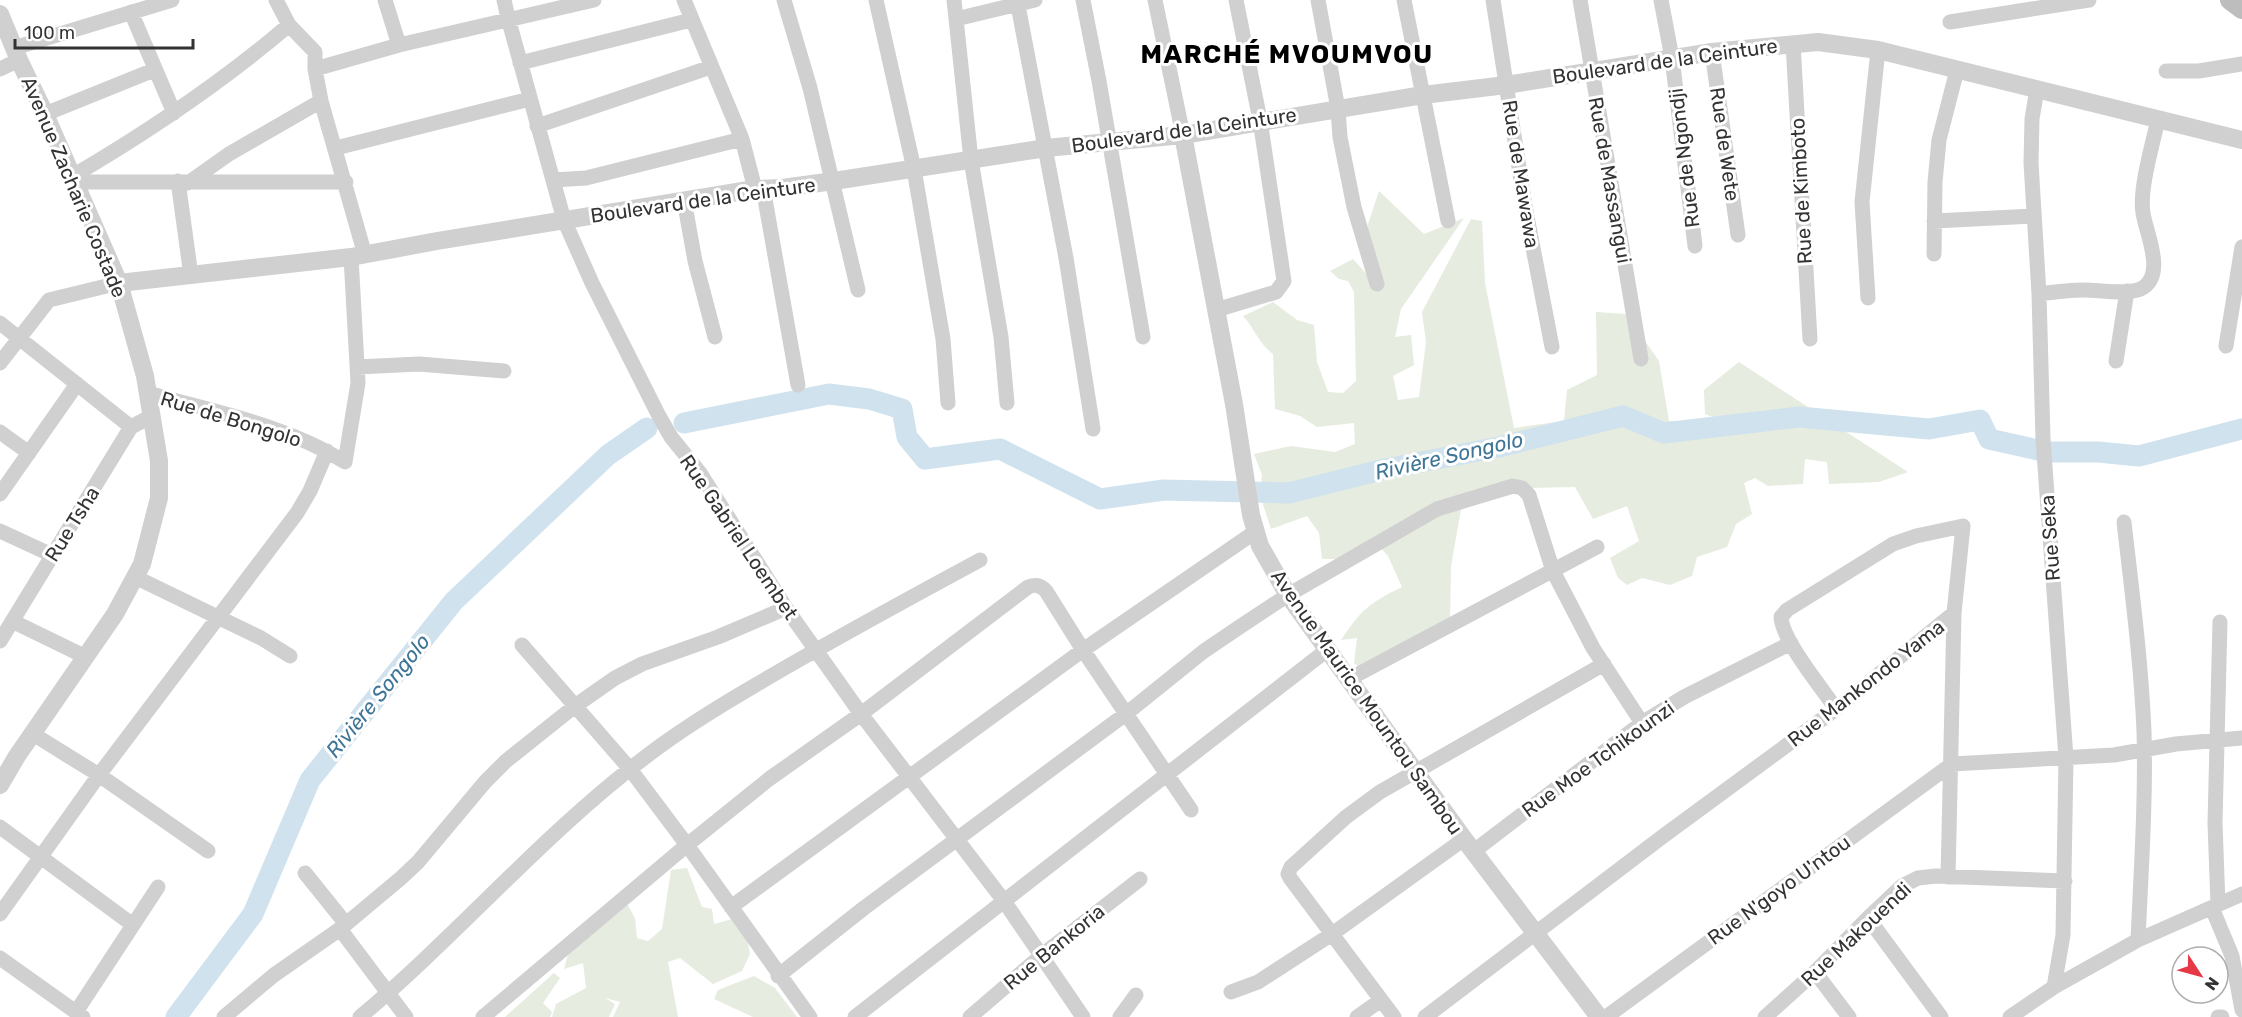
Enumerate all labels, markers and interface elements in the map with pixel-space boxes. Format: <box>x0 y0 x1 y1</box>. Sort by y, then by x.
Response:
scale bar <box>15 12 194 50</box>
text: 100 m <box>24 22 75 44</box>
street label: Boulevard de la Ceinture <box>1551 33 1779 89</box>
district label: MARCHÉ MVOUMVOU <box>1140 39 1434 70</box>
street label: Avenue Zacharie Costade <box>17 73 131 301</box>
street label: Rue de Wete <box>1705 86 1745 202</box>
street label: Rue de Ngondji <box>1664 87 1704 229</box>
street label: Rue de Massangui <box>1584 95 1636 265</box>
street label: Rue de Mawawa <box>1497 98 1545 250</box>
street label: Boulevard de la Ceinture <box>1070 102 1298 158</box>
street label: Rue de Kimboto <box>1785 117 1817 265</box>
street label: Boulevard de la Ceinture <box>589 172 817 228</box>
street label: Rue de Bongolo <box>158 386 304 452</box>
water label: Rivière Songolo <box>1372 426 1526 485</box>
street label: Rue Gabriel Loembet <box>675 450 803 624</box>
street label: Rue Tsha <box>40 482 104 566</box>
street label: Rue Seka <box>2035 494 2065 582</box>
street label: Avenue Maurice Mountou Sambou <box>1266 565 1468 839</box>
street label: Rue Mankondo Yama <box>1783 614 1949 752</box>
water label: Rivière Songolo <box>320 629 435 762</box>
street label: Rue Moe Tchikounzi <box>1517 696 1679 822</box>
street label: Rue N'goyo U'ntou <box>1703 830 1855 950</box>
street label: Rue Makouendi <box>1796 877 1916 991</box>
street label: Rue Bankoria <box>999 899 1109 995</box>
north arrow <box>2170 945 2230 1005</box>
text: N <box>2201 973 2223 994</box>

